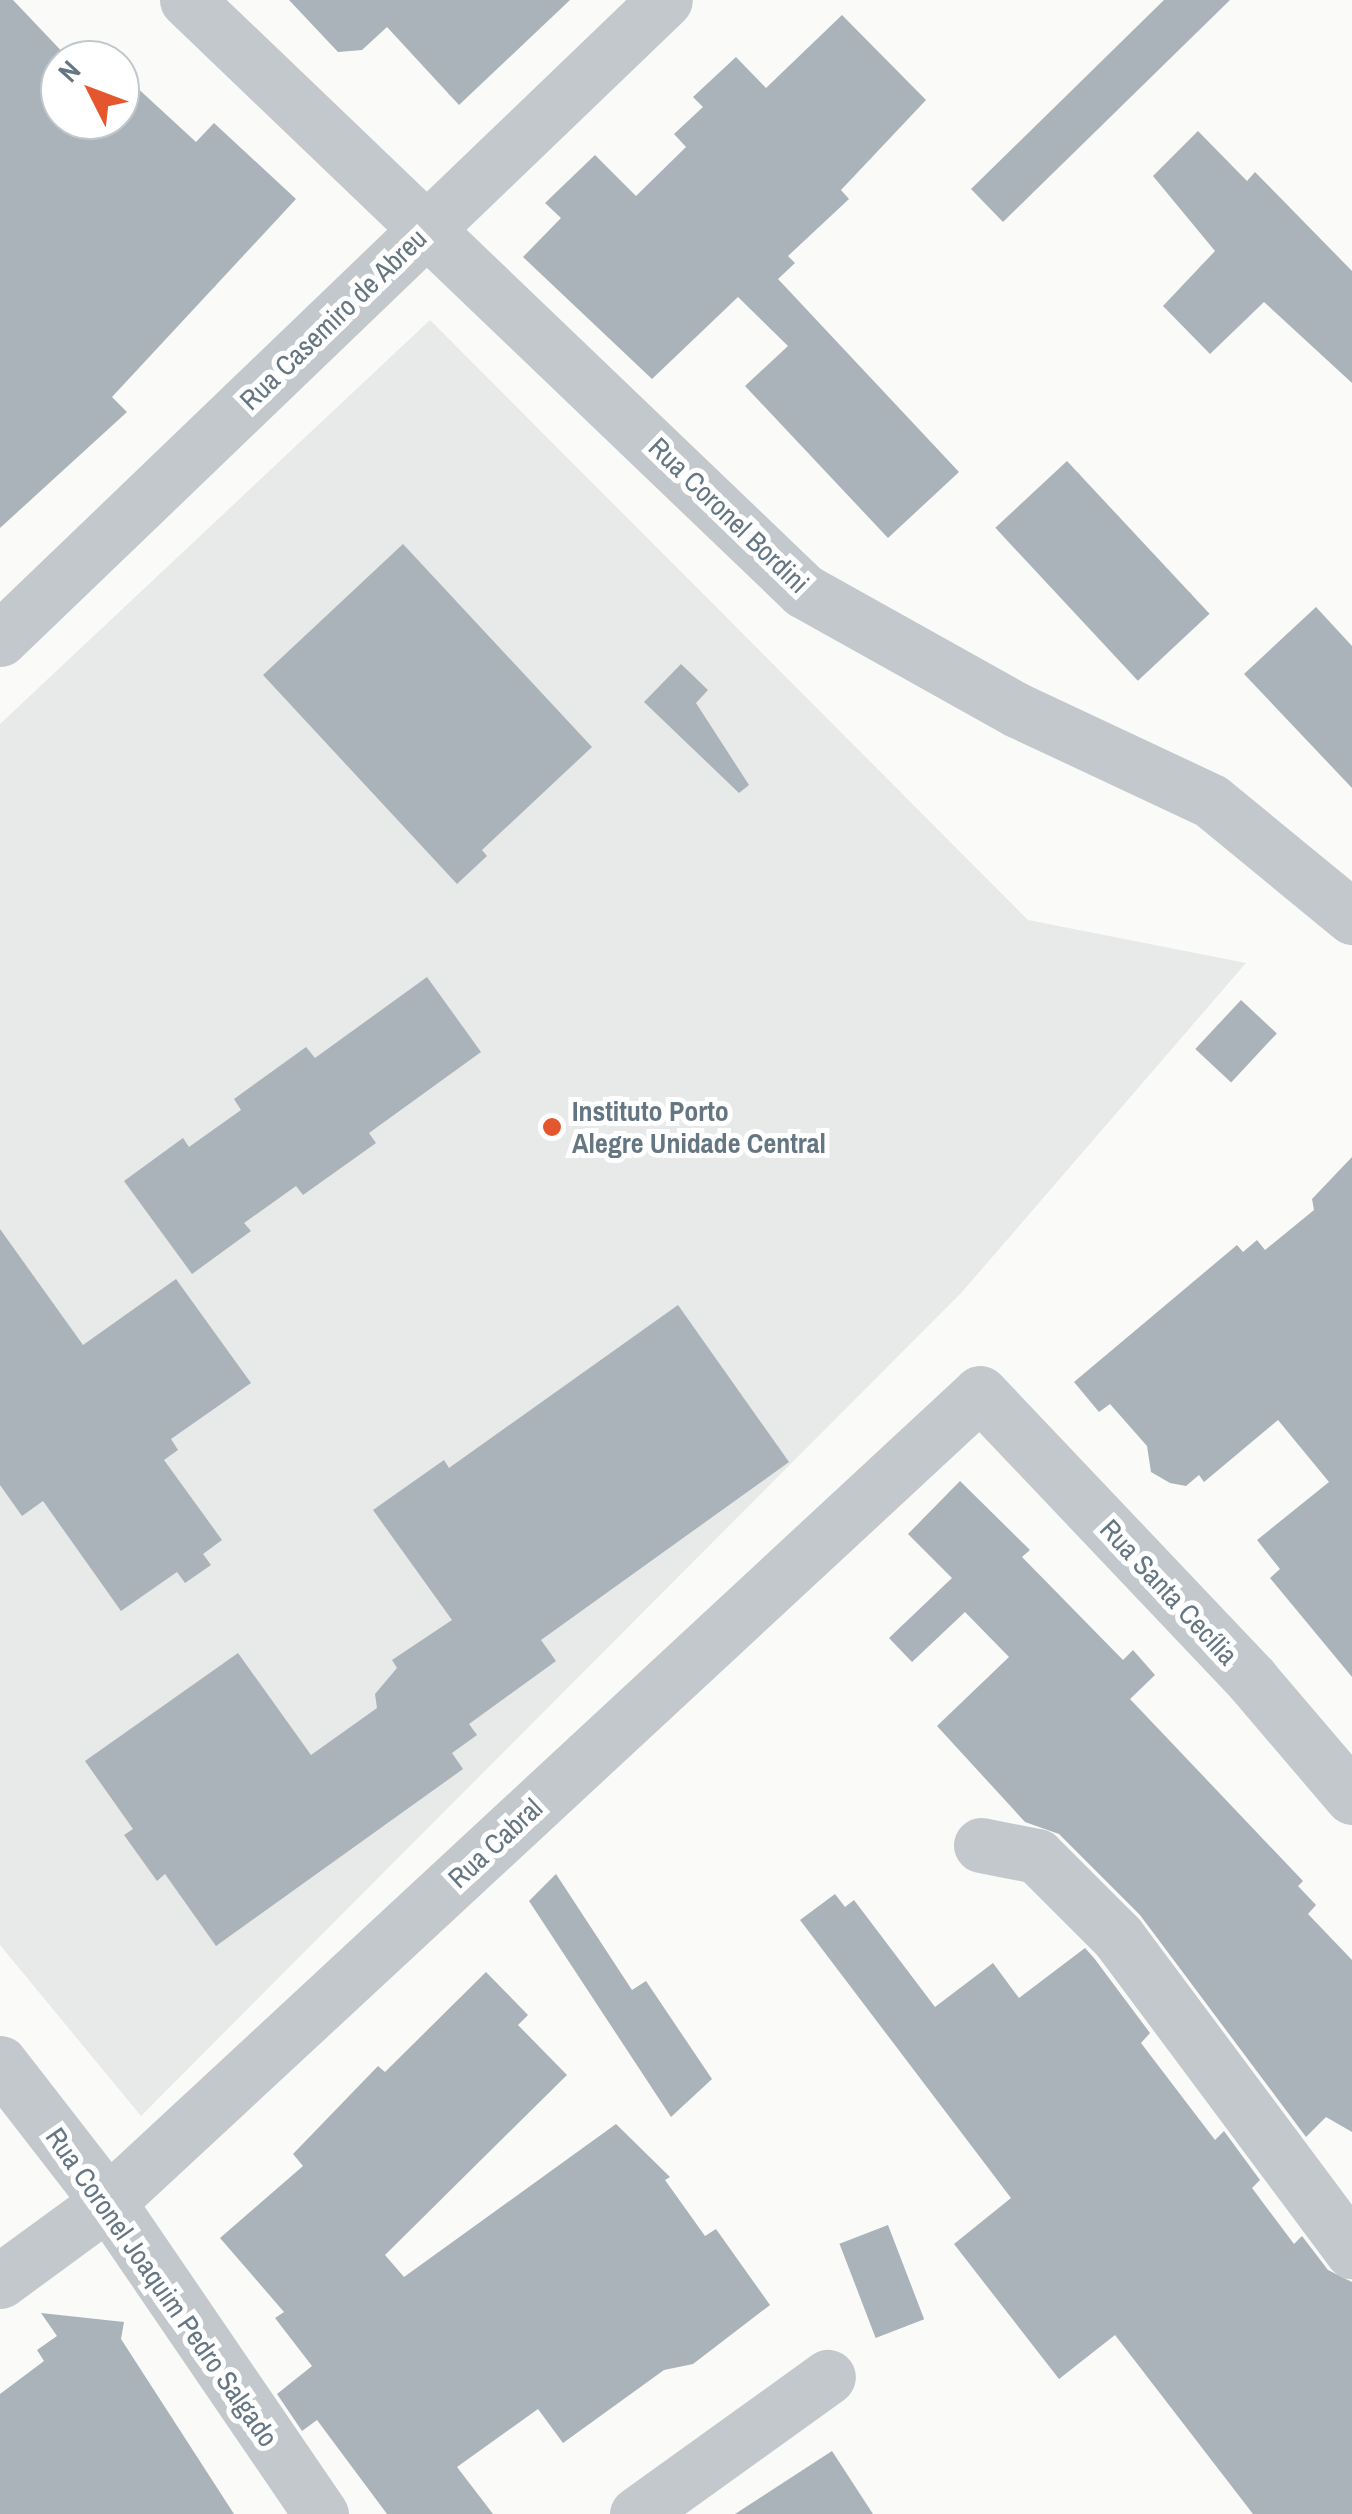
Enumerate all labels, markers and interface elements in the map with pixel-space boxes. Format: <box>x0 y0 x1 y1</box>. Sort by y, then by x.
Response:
north arrow <box>40 40 140 140</box>
text: N <box>50 52 89 90</box>
street label: Rua Casemiro de Abreu <box>232 221 434 417</box>
street label: Rua Coronel Bordini <box>642 430 816 600</box>
place label: Instituto Porto Alegre Unidade Central <box>572 1094 826 1160</box>
marker: Instituto Porto Alegre Unidade Central <box>541 1116 563 1138</box>
street label: Rua Santa Cecília <box>1093 1512 1245 1672</box>
street label: Rua Cabral <box>441 1791 549 1895</box>
street label: Rua Coronel Joaquim Pedro Salgado <box>39 2121 285 2453</box>

